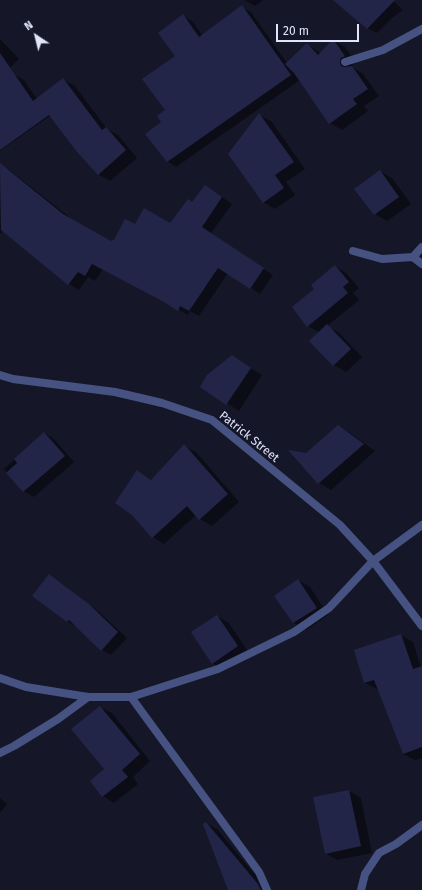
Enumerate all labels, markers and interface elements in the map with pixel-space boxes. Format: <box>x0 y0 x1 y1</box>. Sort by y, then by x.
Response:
north arrow <box>16 16 56 56</box>
scale bar <box>278 16 361 42</box>
text: N <box>22 18 36 33</box>
text: 20 m <box>283 24 309 38</box>
street label: Patrick Street <box>216 408 282 466</box>

